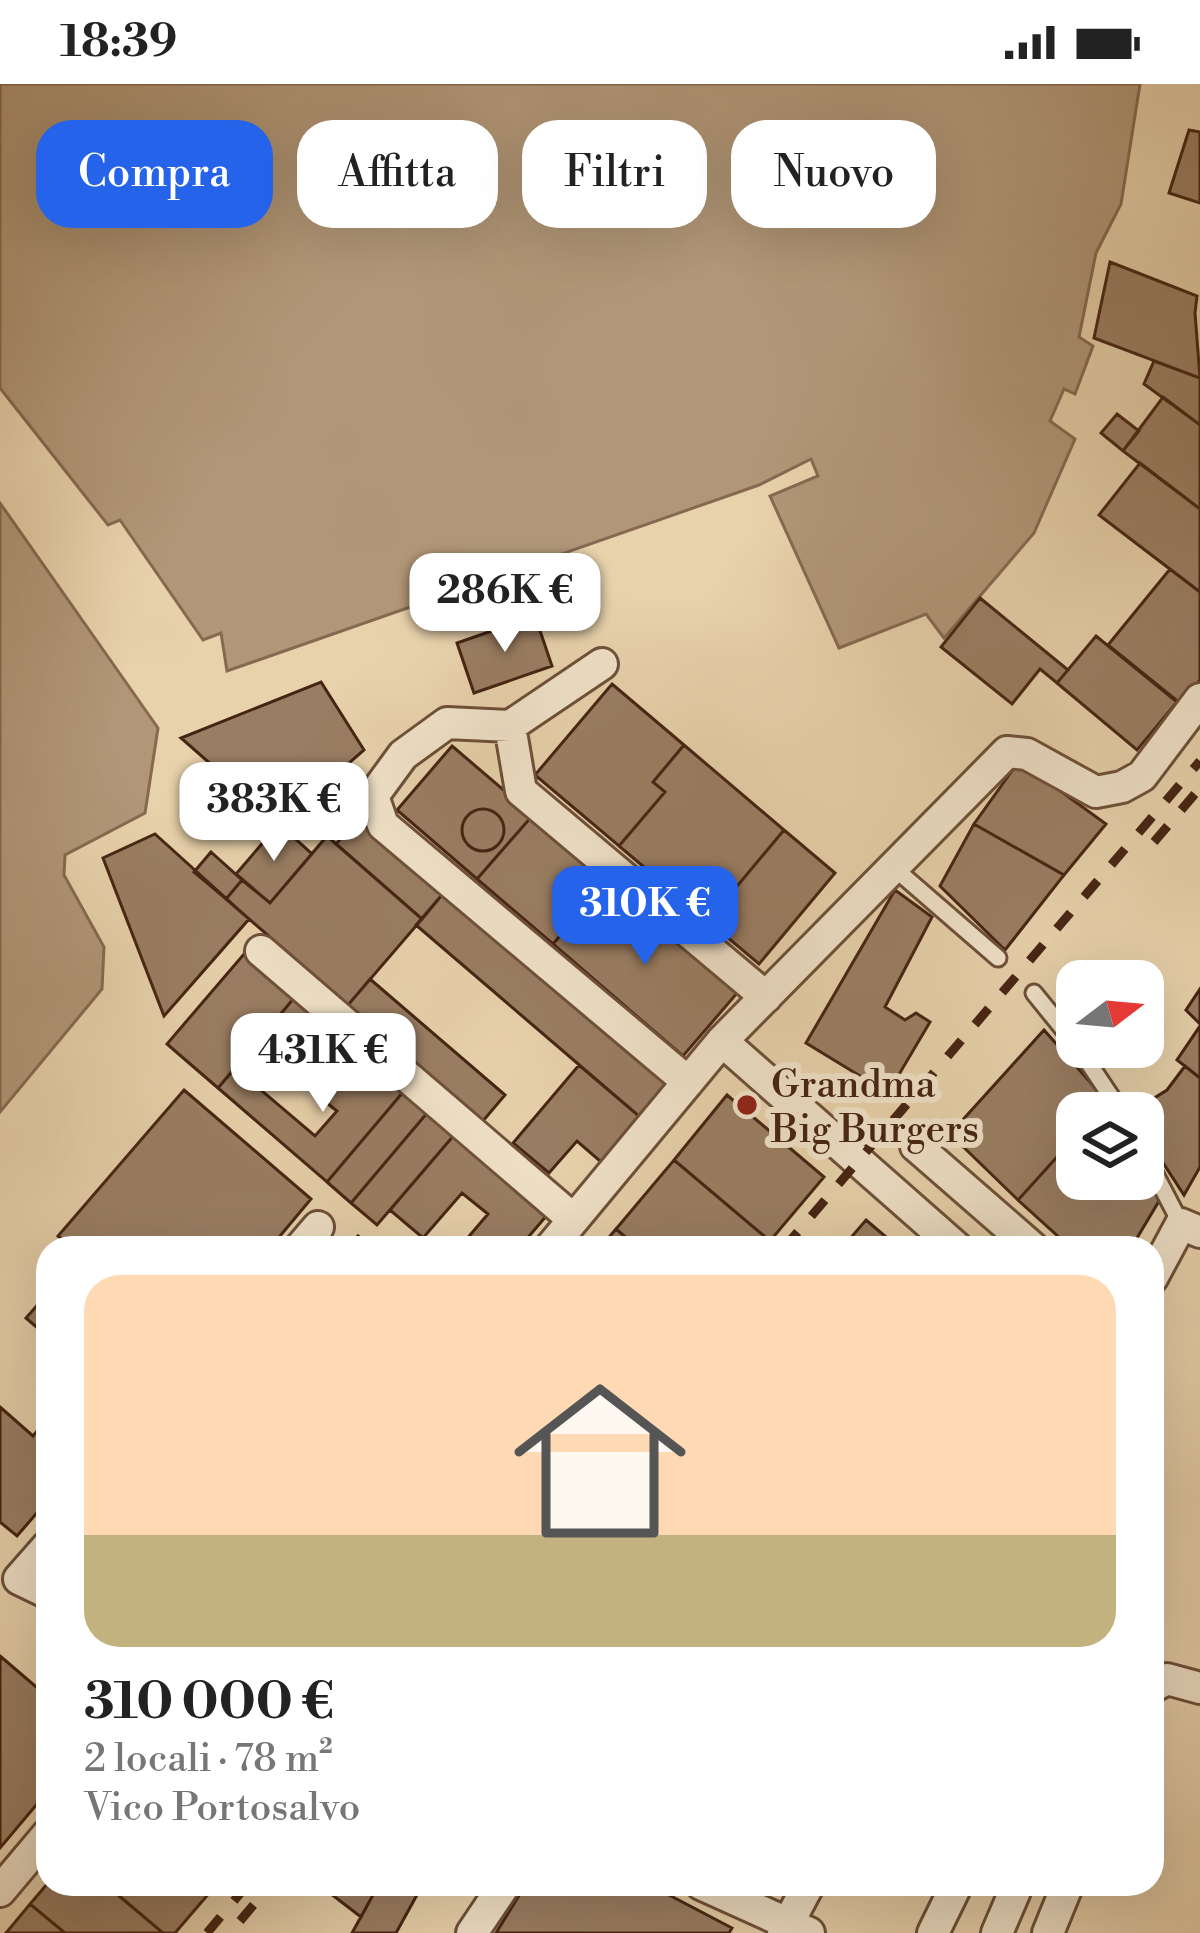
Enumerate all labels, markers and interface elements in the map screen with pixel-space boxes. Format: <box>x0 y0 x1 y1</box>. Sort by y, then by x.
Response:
text: 18:39 <box>60 14 177 71</box>
chip: Compra <box>36 120 273 228</box>
chip: Affitta <box>297 120 498 228</box>
chip: Filtri <box>522 120 707 228</box>
chip: Nuovo <box>731 120 936 228</box>
pin: 286K € <box>407 553 603 655</box>
text: 286K € <box>436 567 574 616</box>
pin: 383K € <box>176 762 372 864</box>
text: 383K € <box>206 776 342 825</box>
pin: 310K € <box>547 866 743 968</box>
text: 310K € <box>579 880 711 929</box>
north arrow <box>1056 960 1164 1068</box>
map controls <box>1056 960 1164 1200</box>
pin: 431K € <box>225 1013 421 1115</box>
text: 431K € <box>258 1027 388 1076</box>
place label: Grandma Big Burgers <box>770 1061 979 1155</box>
marker: Grandma Big Burgers <box>734 1092 760 1118</box>
button: layers <box>1056 1092 1164 1200</box>
icon: home <box>492 1353 708 1569</box>
text: 310 000 € <box>84 1671 334 1735</box>
text: 2 locali · 78 m² <box>84 1735 333 1784</box>
text: Vico Portosalvo <box>84 1784 360 1833</box>

